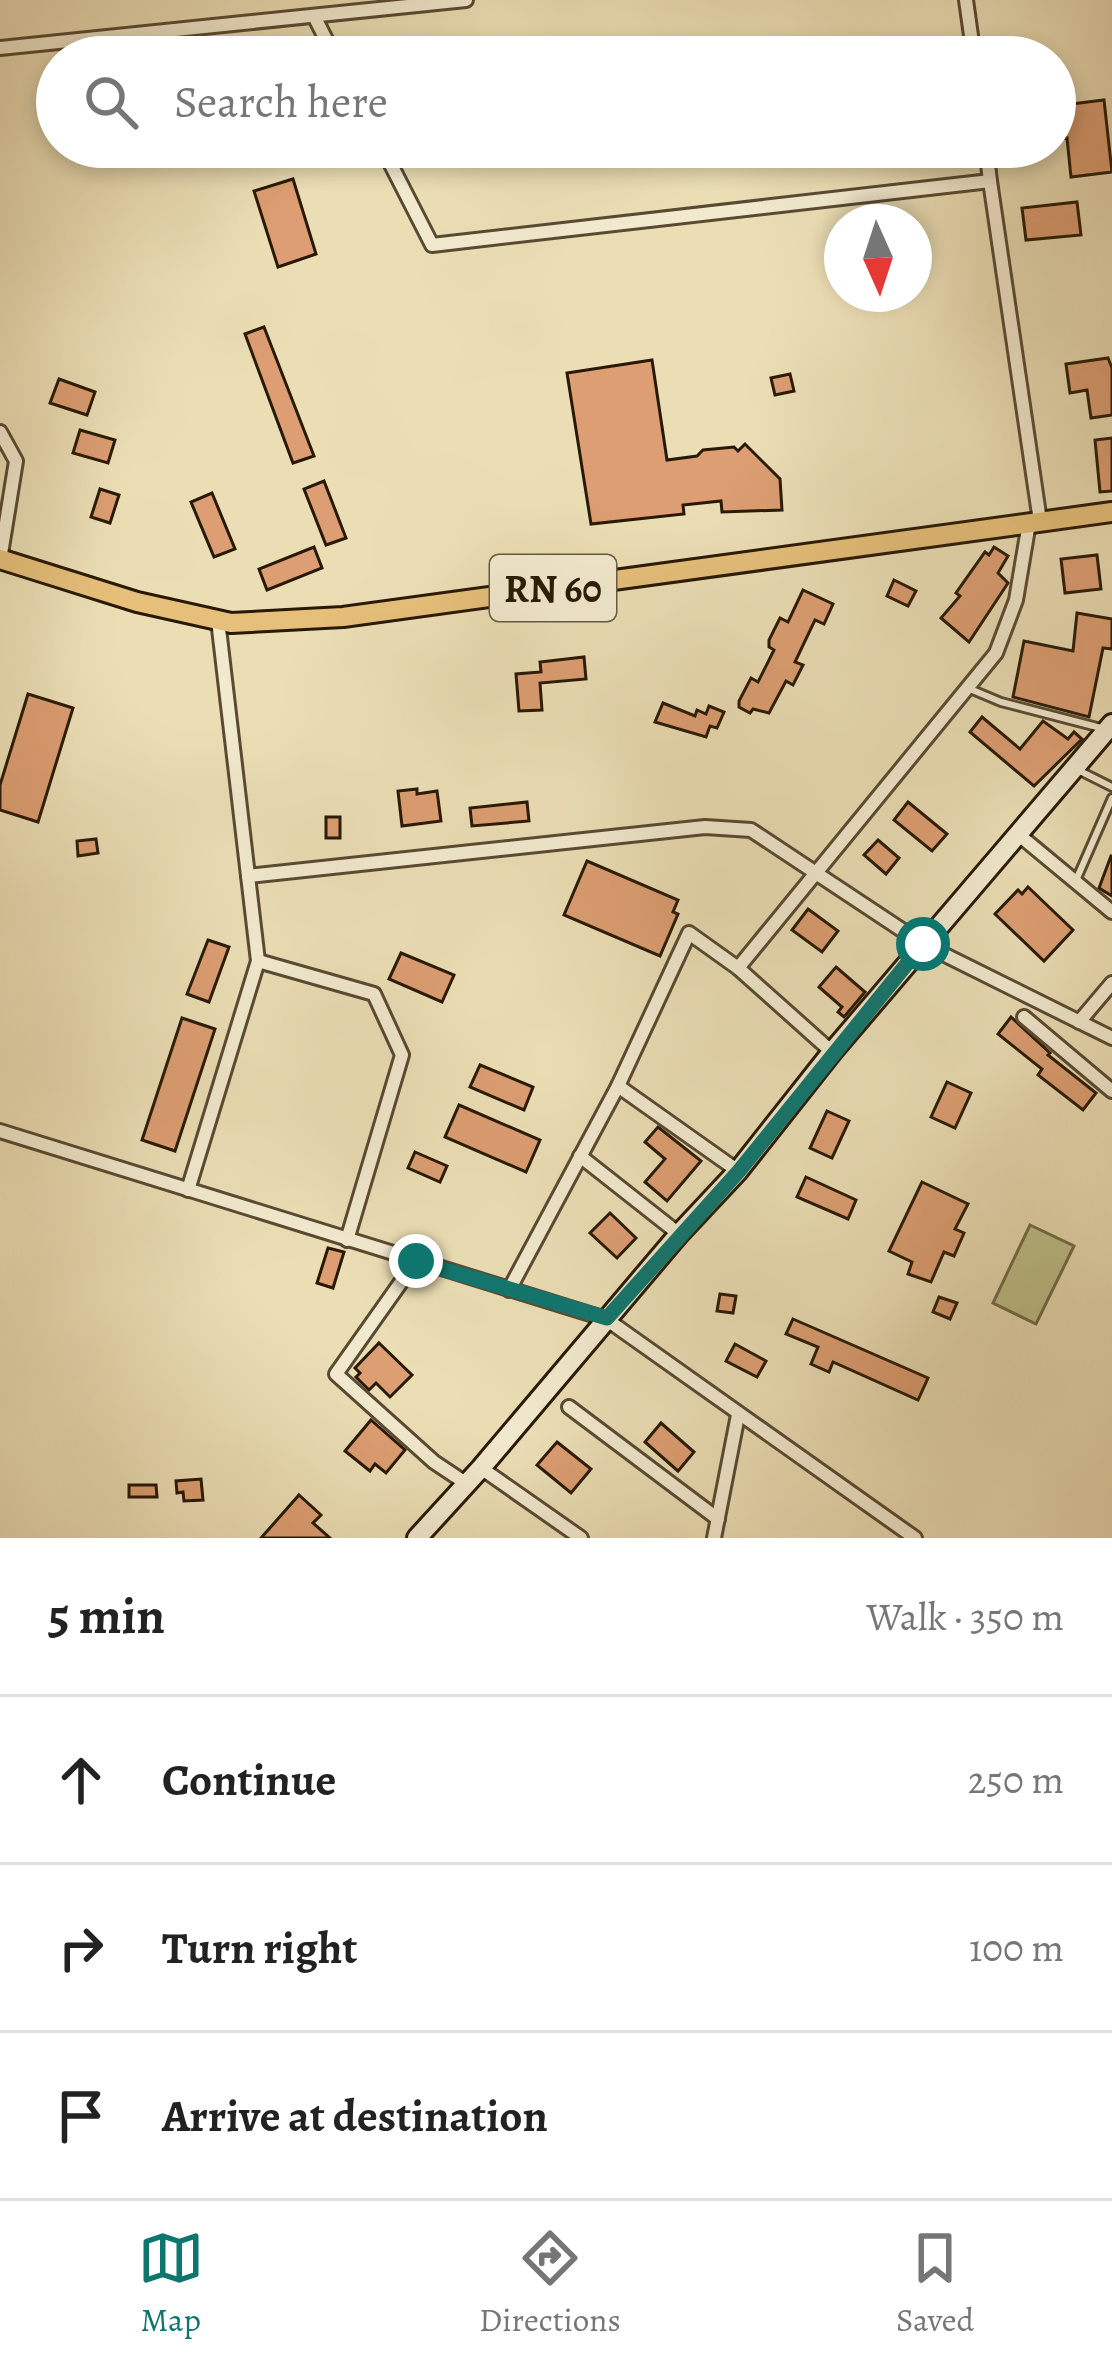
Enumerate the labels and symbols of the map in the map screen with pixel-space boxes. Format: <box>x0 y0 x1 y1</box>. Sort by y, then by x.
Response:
north arrow <box>824 204 932 312</box>
road number: RN 60 <box>490 555 616 621</box>
route start <box>896 917 950 971</box>
route end <box>389 1234 443 1288</box>

